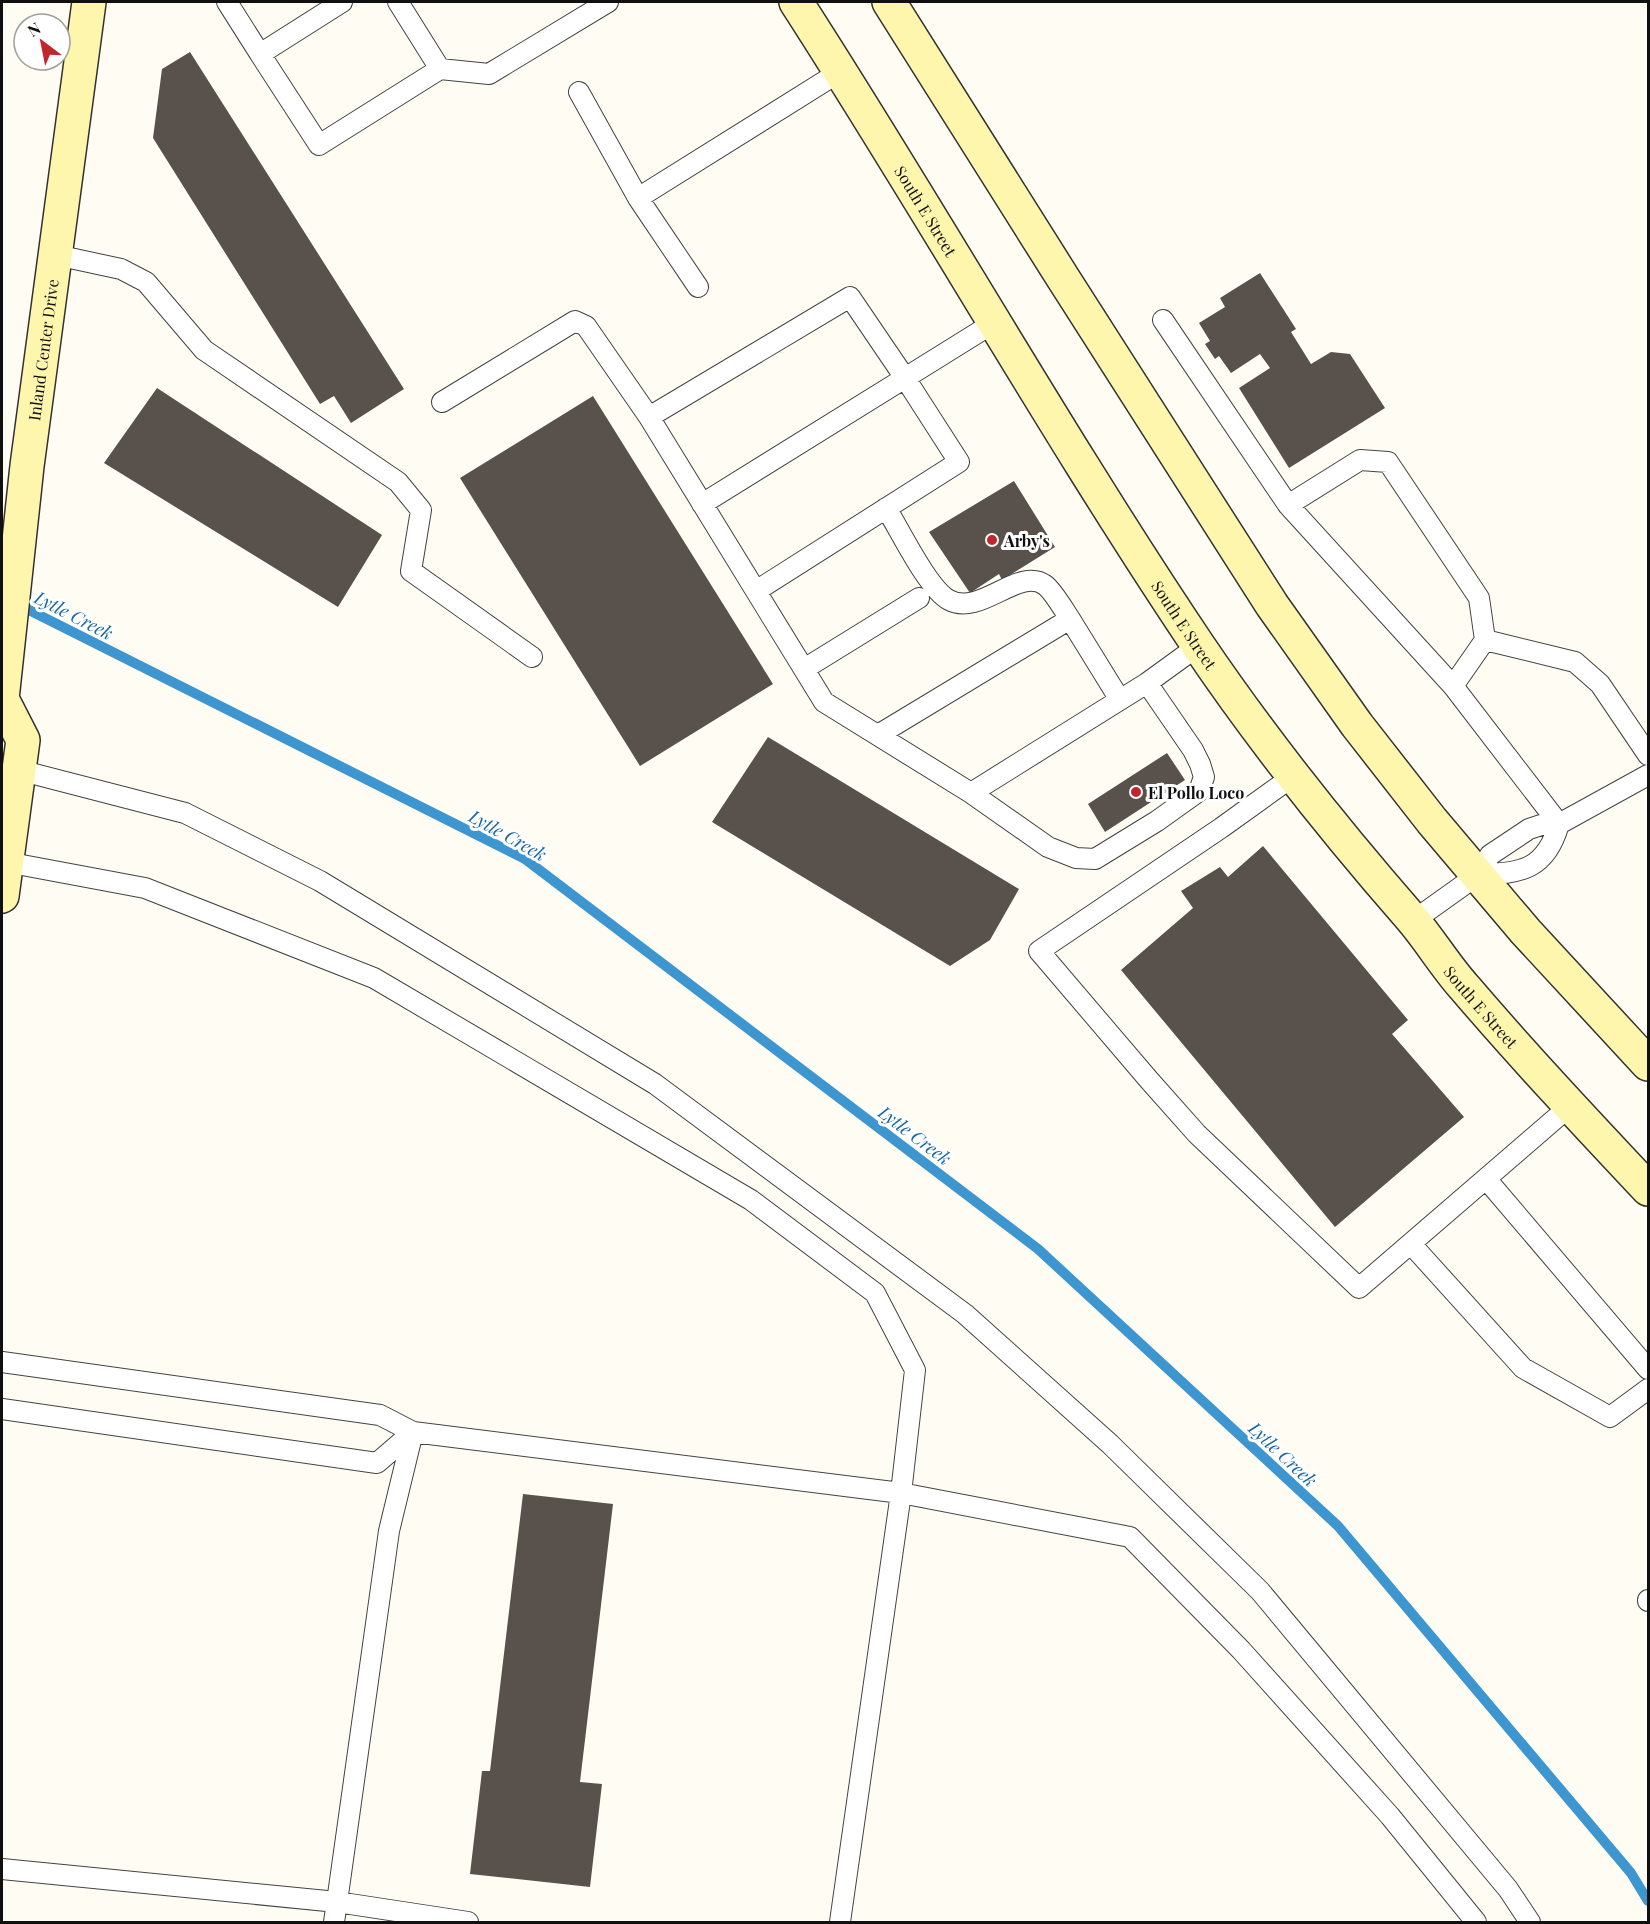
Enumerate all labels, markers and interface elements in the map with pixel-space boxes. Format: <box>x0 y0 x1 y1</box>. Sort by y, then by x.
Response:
north arrow <box>12 12 72 72</box>
text: N <box>23 17 45 41</box>
street label: South E Street <box>891 161 962 260</box>
street label: Inland Center Drive <box>23 278 62 422</box>
place label: Arby's <box>1003 530 1050 551</box>
marker: Arby's <box>985 533 999 547</box>
street label: South E Street <box>1148 576 1222 673</box>
water label: Lytle Creek <box>30 585 117 645</box>
place label: El Pollo Loco <box>1148 782 1244 803</box>
marker: El Pollo Loco <box>1129 785 1143 799</box>
water label: Lytle Creek <box>464 804 551 866</box>
street label: South E Street <box>1440 961 1523 1052</box>
water label: Lytle Creek <box>873 1099 956 1170</box>
water label: Lytle Creek <box>1243 1416 1322 1492</box>

